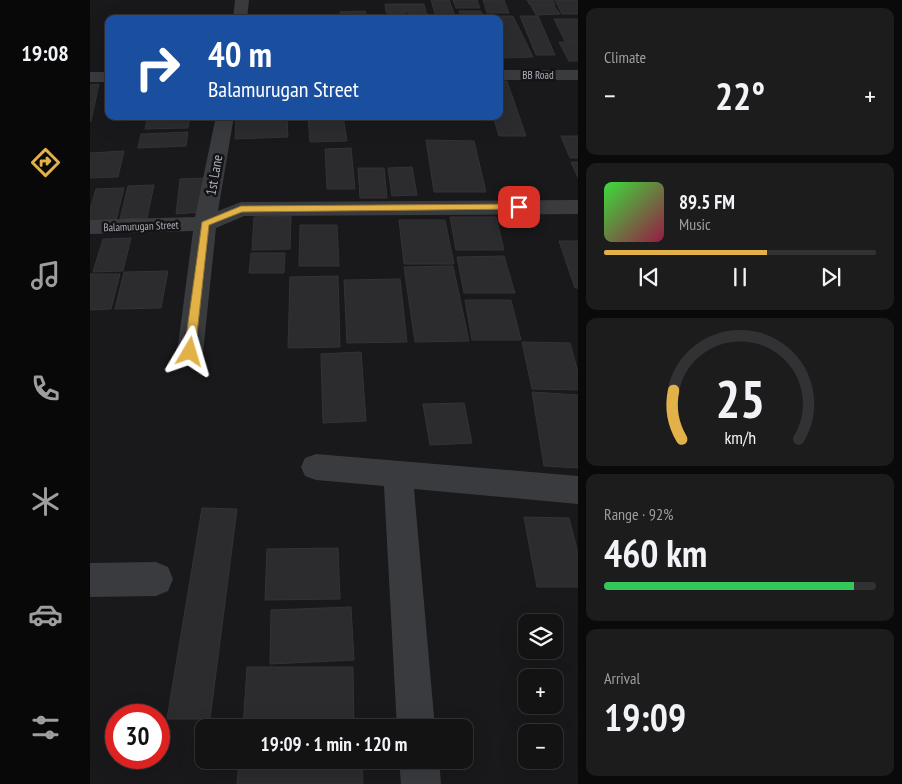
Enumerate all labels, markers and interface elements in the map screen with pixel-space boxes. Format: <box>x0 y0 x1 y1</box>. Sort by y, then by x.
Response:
text: 40 m <box>208 31 272 77</box>
icon: right <box>125 35 190 100</box>
text: 19:08 <box>21 39 69 67</box>
text: Climate <box>604 47 646 67</box>
street label: BB Road <box>522 68 554 82</box>
text: 22° <box>715 71 765 120</box>
text: Balamurugan Street <box>208 75 359 103</box>
text: − <box>604 77 616 114</box>
text: + <box>864 77 876 114</box>
icon: directions <box>28 145 63 180</box>
street label: 1st Lane <box>202 153 226 197</box>
pin <box>498 186 540 228</box>
text: 89.5 FM <box>679 190 735 214</box>
icon: arrive <box>505 193 533 221</box>
text: Music <box>679 214 711 234</box>
street label: Balamurugan Street <box>103 218 179 234</box>
icon: music <box>28 258 63 293</box>
icon: previous <box>635 263 663 291</box>
icon: pause <box>726 263 754 291</box>
icon: next <box>817 263 845 291</box>
position arrow <box>163 325 215 377</box>
text: 25 <box>715 365 765 432</box>
icon: phone <box>28 371 63 406</box>
text: km/h <box>724 426 756 449</box>
icon: climate <box>28 484 63 519</box>
text: Range · 92% <box>604 504 673 524</box>
text: 460 km <box>604 528 707 577</box>
icon: car <box>28 597 63 632</box>
map controls <box>518 614 563 769</box>
button: layers <box>518 614 563 659</box>
text: Arrival <box>604 668 640 688</box>
button: + <box>518 669 563 714</box>
text: 19:09 <box>604 692 686 741</box>
speed limit sign: 30 <box>105 704 170 769</box>
icon: filters <box>28 710 63 745</box>
button: − <box>518 724 563 769</box>
text: 19:09 · 1 min · 120 m <box>261 732 407 756</box>

